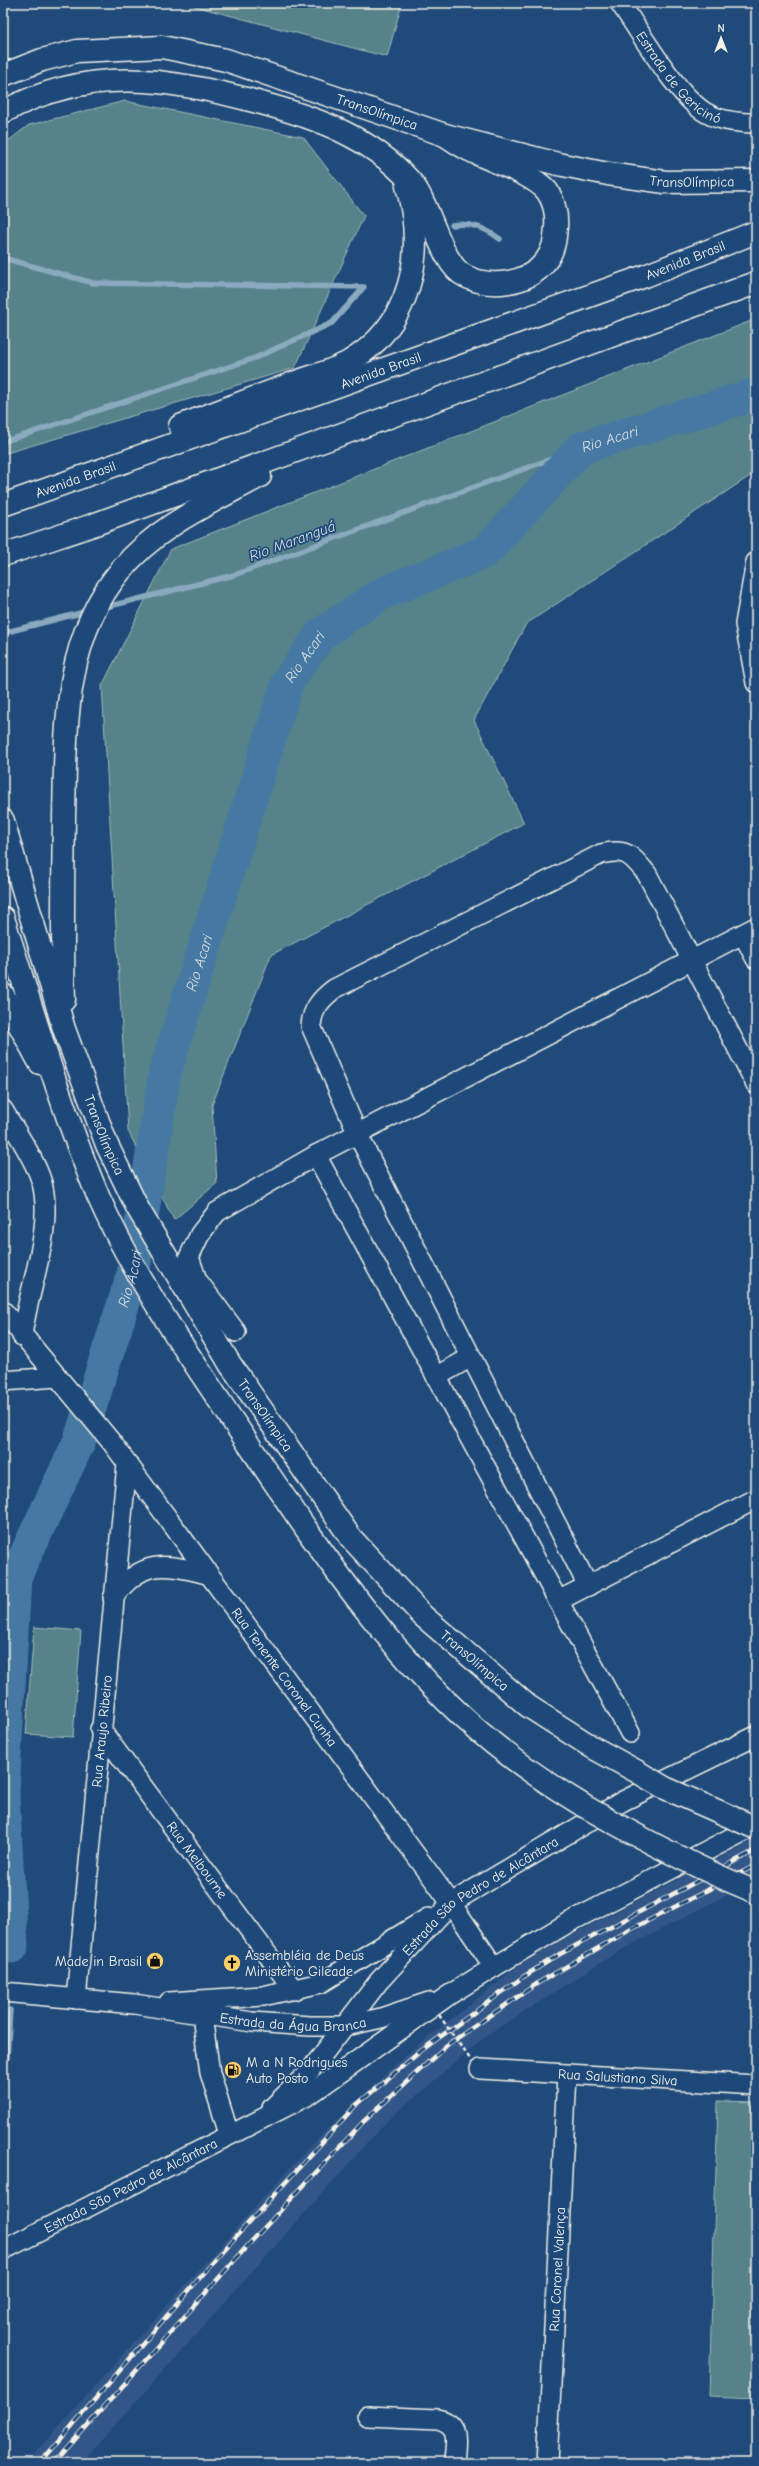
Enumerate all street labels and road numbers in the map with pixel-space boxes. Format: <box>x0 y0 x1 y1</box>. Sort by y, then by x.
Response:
street label: Estrada de Gericinó <box>632 28 723 127</box>
street label: TransOlímpica <box>334 90 420 134</box>
street label: TransOlímpica <box>648 172 735 191</box>
street label: Avenida Brasil <box>643 237 728 284</box>
street label: Avenida Brasil <box>338 349 423 393</box>
street label: Avenida Brasil <box>33 457 118 502</box>
street label: TransOlímpica <box>80 1093 128 1178</box>
street label: TransOlímpica <box>234 1376 296 1455</box>
street label: Rua Tenente Coronel Cunha <box>228 1605 341 1750</box>
street label: TransOlímpica <box>437 1627 512 1695</box>
street label: Rua Araujo Ribeiro <box>88 1674 116 1788</box>
street label: Rua Melbourne <box>163 1818 231 1902</box>
street label: Estrada São Pedro de Alcântara <box>399 1833 562 1959</box>
street label: Estrada da Água Branca <box>219 2009 368 2035</box>
street label: Rua Salustiano Silva <box>558 2066 678 2089</box>
street label: Estrada São Pedro de Alcântara <box>41 2135 220 2237</box>
street label: Rua Coronel Valença <box>546 2207 569 2332</box>

